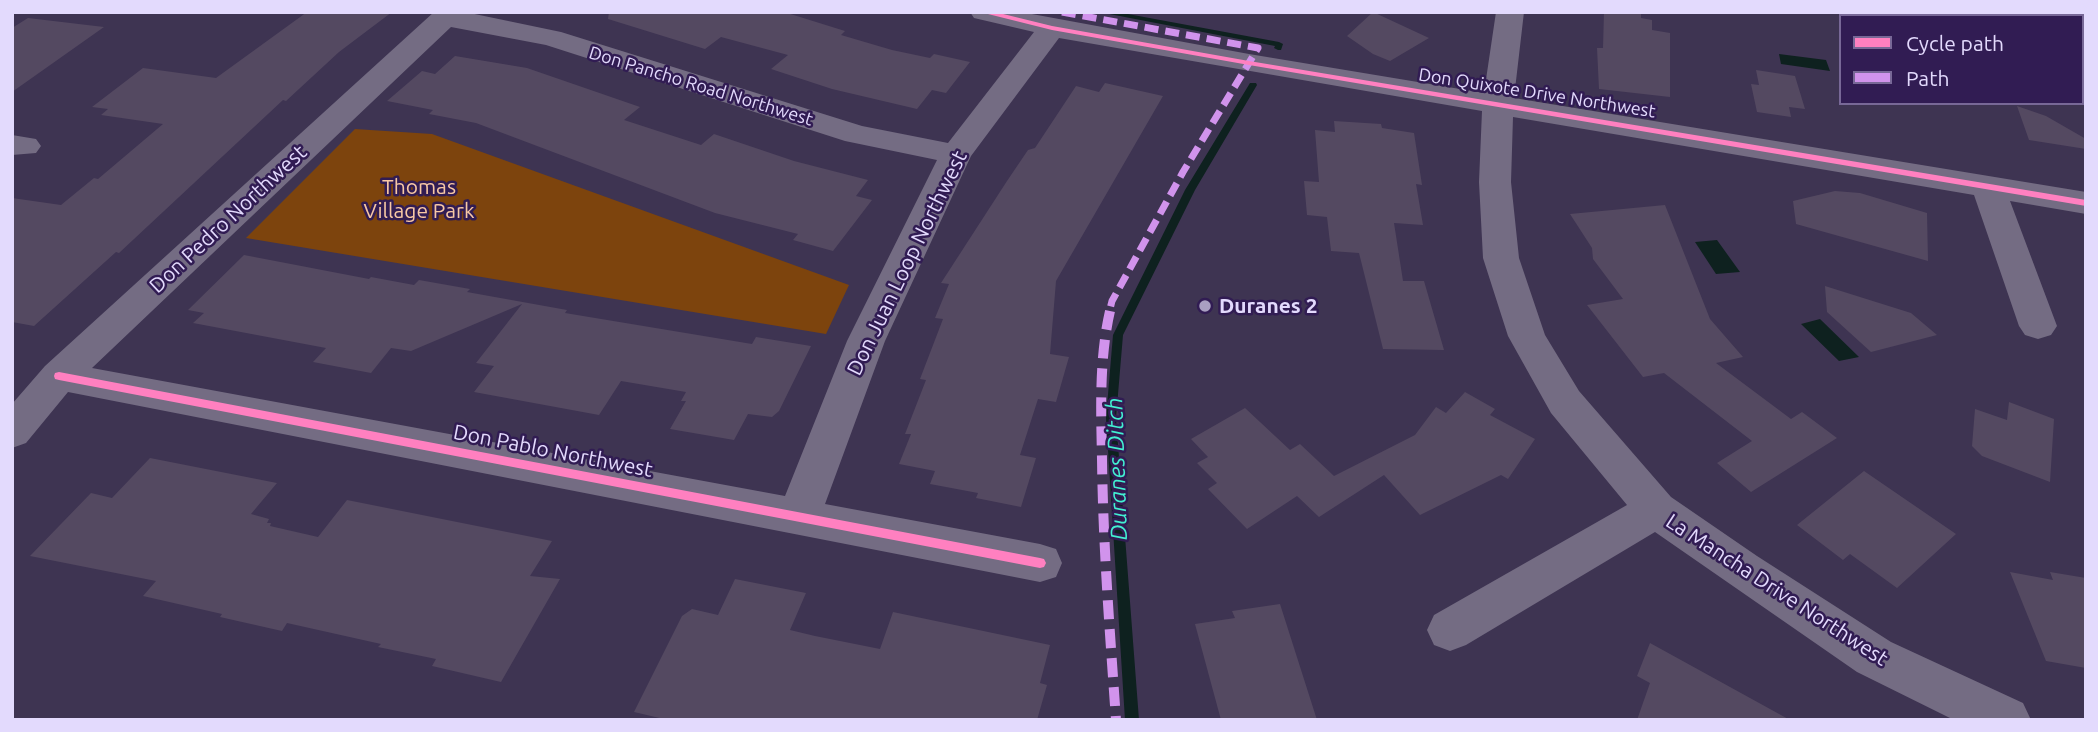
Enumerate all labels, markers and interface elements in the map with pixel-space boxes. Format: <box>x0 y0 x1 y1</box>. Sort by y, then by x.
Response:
legend <box>1839 14 2084 105</box>
text: Cycle path <box>1906 31 2004 55</box>
street label: Don Pancho Road Northwest <box>586 42 816 130</box>
street label: Don Quixote Drive Northwest <box>1417 64 1657 122</box>
text: Path <box>1906 66 1949 90</box>
street label: Don Pedro Northwest <box>144 140 312 298</box>
street label: Don Juan Loop Northwest <box>842 147 972 379</box>
park label: Thomas Village Park <box>363 174 475 224</box>
place label: Duranes 2 <box>1219 293 1318 319</box>
marker: Duranes 2 <box>1197 298 1213 314</box>
water label: Duranes Ditch <box>1101 397 1133 541</box>
street label: Don Pablo Northwest <box>451 419 655 483</box>
street label: La Mancha Drive Northwest <box>1661 509 1893 671</box>

